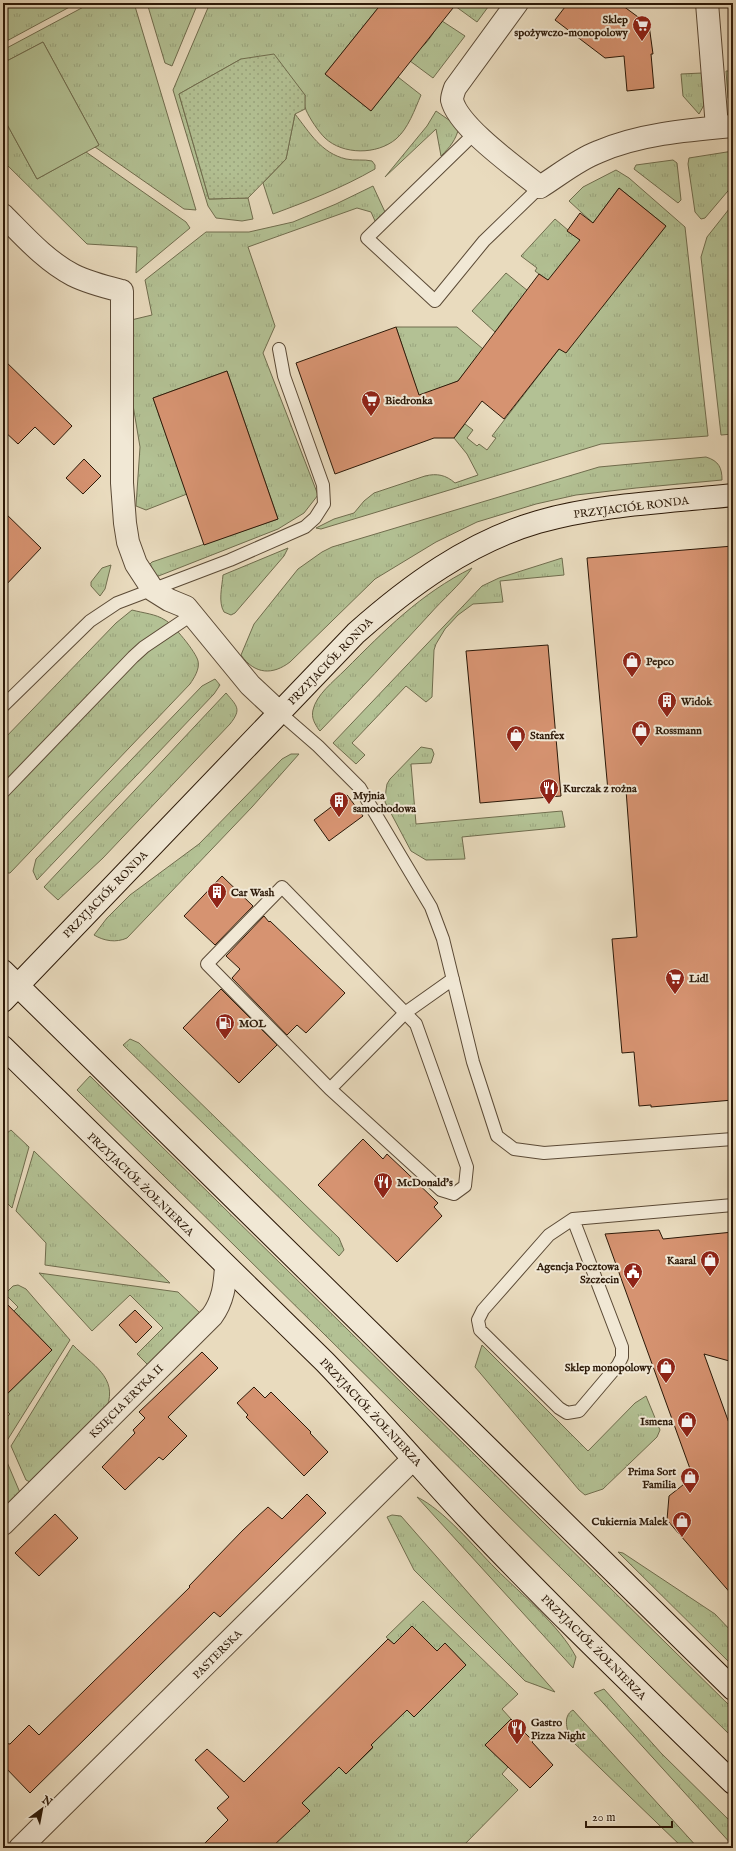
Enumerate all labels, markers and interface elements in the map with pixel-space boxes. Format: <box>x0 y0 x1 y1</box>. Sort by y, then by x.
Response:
place label: Sklep spożywczo-monopolowy <box>514 13 629 40</box>
supermarket icon: Sklep spożywczo-monopolowy <box>631 14 653 42</box>
supermarket icon: Biedronka <box>360 389 382 417</box>
place label: Biedronka <box>385 394 433 408</box>
street label: PRZYJACIÓŁ RONDA <box>573 494 690 522</box>
street label: PRZYJACIÓŁ RONDA <box>285 615 376 708</box>
shop icon: Pepco <box>621 650 643 678</box>
place label: Pepco <box>646 655 674 669</box>
building icon: Widok <box>656 690 678 718</box>
place label: Widok <box>680 695 713 709</box>
shop icon: Rossmann <box>630 719 652 747</box>
shop icon: Stanfex <box>505 724 527 752</box>
place label: Rossmann <box>655 724 702 738</box>
place label: Stanfex <box>530 729 565 743</box>
restaurant icon: Kurczak z rożna <box>538 777 560 805</box>
place label: Kurczak z rożna <box>563 782 637 796</box>
place label: Myjnia samochodowa <box>353 789 416 816</box>
building icon: Myjnia samochodowa <box>328 790 350 818</box>
street label: PRZYJACIÓŁ RONDA <box>60 848 151 941</box>
building icon: Car Wash <box>206 881 228 909</box>
place label: Car Wash <box>231 886 274 900</box>
supermarket icon: Lidl <box>664 967 686 995</box>
place label: Lidl <box>688 972 710 986</box>
fuel station icon: MOL <box>214 1012 236 1040</box>
place label: MOL <box>239 1017 267 1031</box>
street label: PRZYJACIÓŁ ŻOŁNIERZA <box>84 1130 197 1240</box>
restaurant icon: McDonald's <box>372 1171 394 1199</box>
place label: McDonald's <box>397 1176 453 1190</box>
shop icon: Kaaral <box>699 1249 721 1277</box>
place label: Kaaral <box>667 1254 697 1268</box>
place label: Agencja Pocztowa Szczecin <box>536 1260 619 1287</box>
public building icon: Agencja Pocztowa Szczecin <box>622 1261 644 1289</box>
street label: PRZYJACIÓŁ ŻOŁNIERZA <box>316 1356 425 1470</box>
shop icon: Sklep monopolowy <box>655 1356 677 1384</box>
place label: Sklep monopolowy <box>565 1361 653 1375</box>
street label: KSIĘCIA ERYKA II <box>87 1362 167 1442</box>
shop icon: Ismena <box>676 1410 698 1438</box>
place label: Ismena <box>640 1415 673 1429</box>
place label: Prima Sort Familia <box>628 1465 676 1492</box>
shop icon: Prima Sort Familia <box>679 1466 701 1494</box>
shop icon: Cukiernia Malek <box>671 1510 693 1538</box>
place label: Cukiernia Malek <box>592 1515 669 1529</box>
street label: PRZYJACIÓŁ ŻOŁNIERZA <box>538 1592 649 1704</box>
street label: PASTERSKA <box>190 1627 246 1682</box>
place label: Gastro Pizza Night <box>531 1716 586 1743</box>
restaurant icon: Gastro Pizza Night <box>506 1717 528 1745</box>
north arrow <box>22 1789 62 1829</box>
text: N <box>38 1792 55 1810</box>
scale bar <box>586 1803 672 1829</box>
text: 20 m <box>592 1810 615 1825</box>

